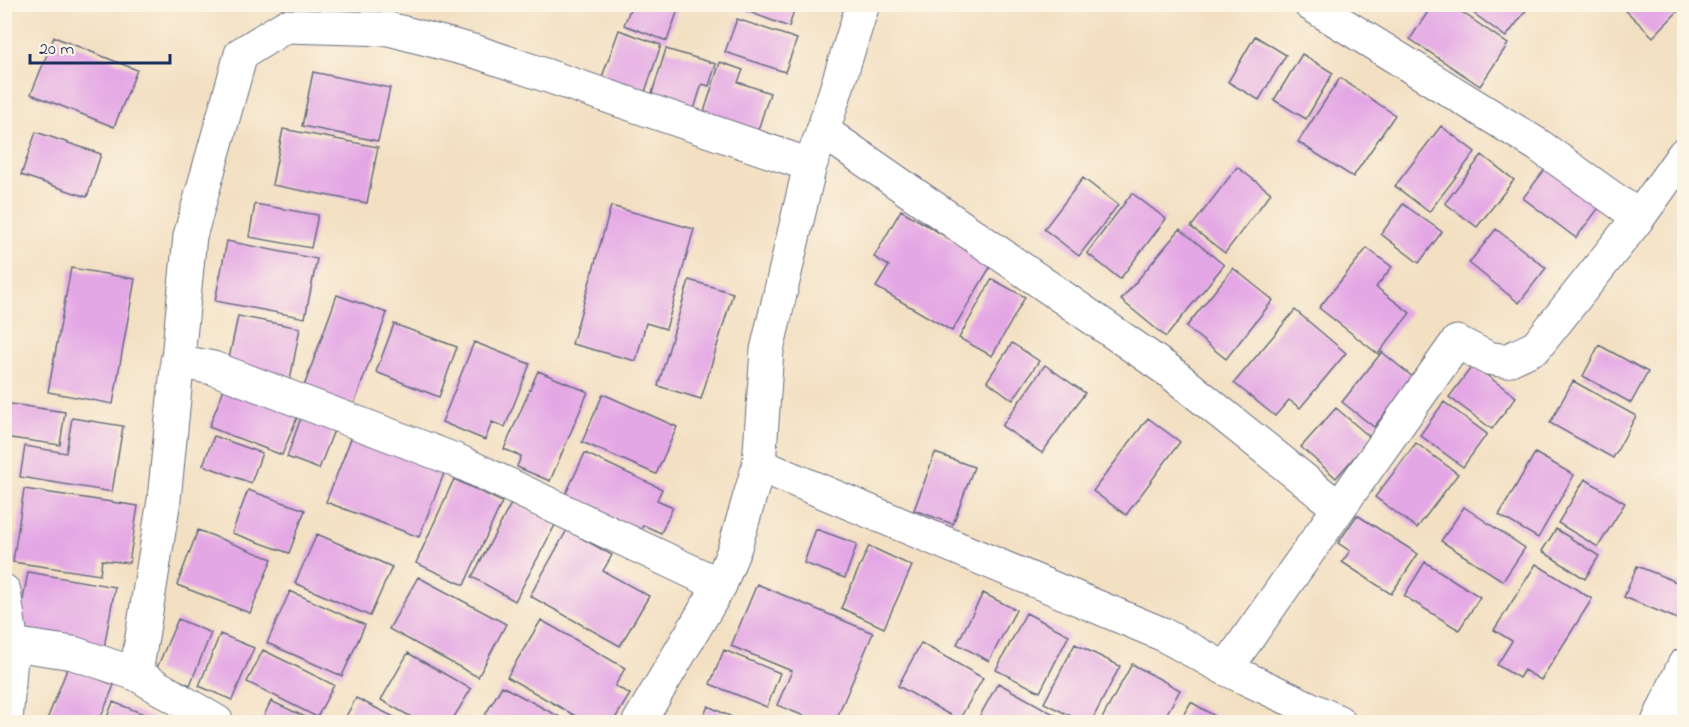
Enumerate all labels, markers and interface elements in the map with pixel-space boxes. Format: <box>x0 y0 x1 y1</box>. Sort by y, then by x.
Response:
scale bar <box>30 27 170 65</box>
text: 20 m <box>39 37 74 63</box>

